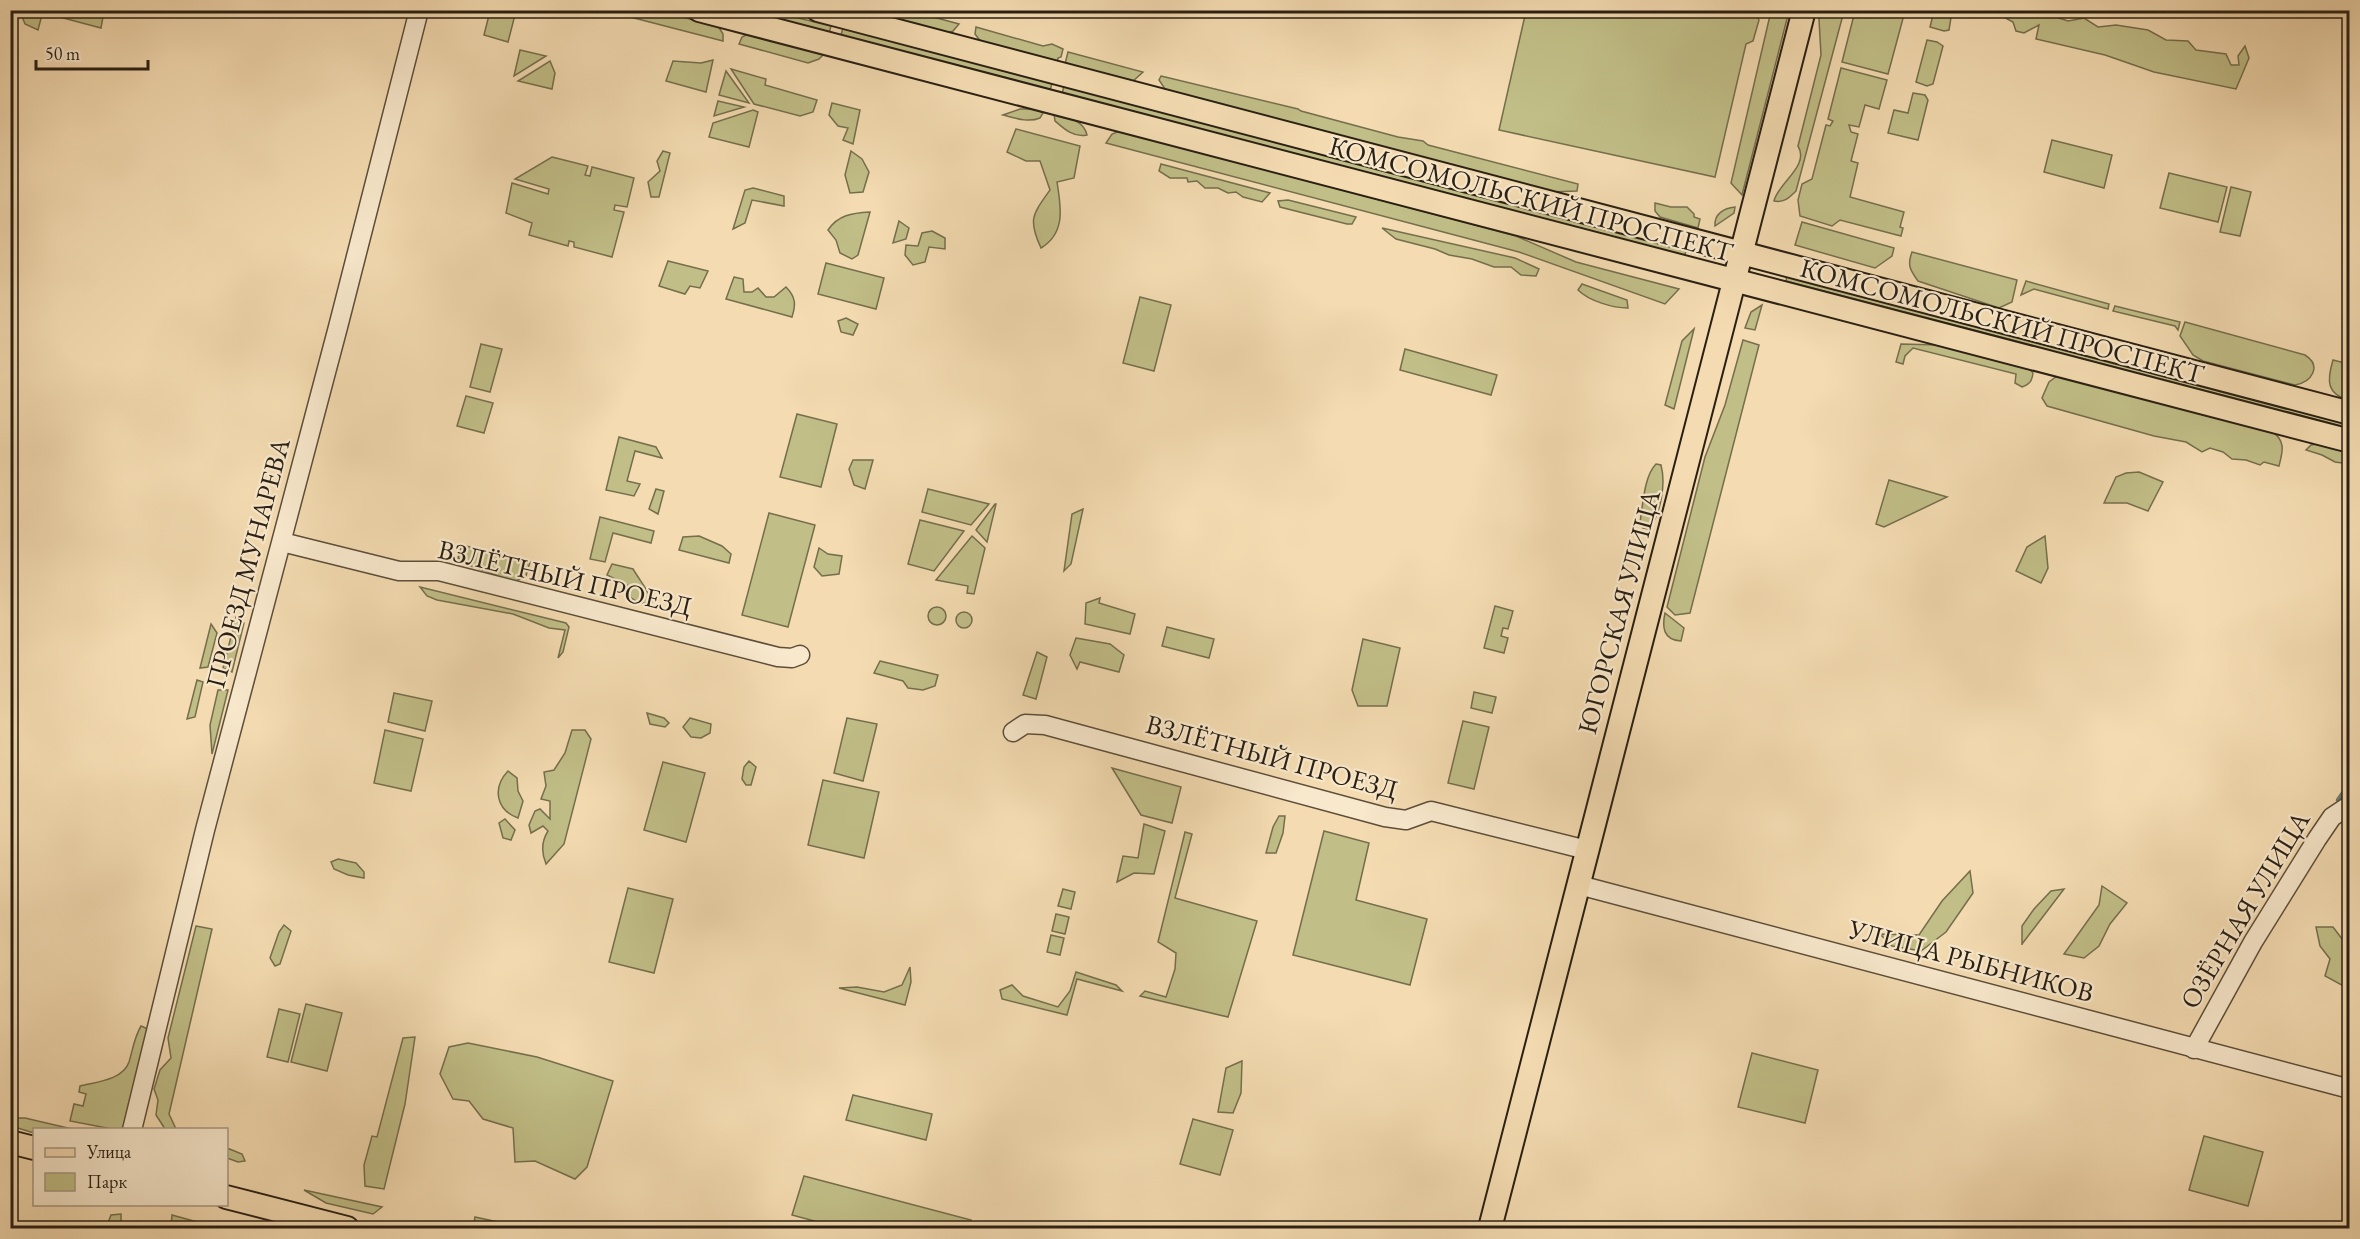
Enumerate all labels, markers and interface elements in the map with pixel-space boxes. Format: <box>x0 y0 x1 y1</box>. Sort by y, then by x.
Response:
scale bar <box>36 33 148 71</box>
text: 50 m <box>45 42 80 65</box>
street label: КОМСОМОЛЬСКИЙ ПРОСПЕКТ <box>1325 128 1738 270</box>
street label: КОМСОМОЛЬСКИЙ ПРОСПЕКТ <box>1796 250 2209 392</box>
street label: ПРОЕЗД МУНАРЕВА <box>197 434 298 692</box>
street label: ЮГОРСКАЯ УЛИЦА <box>1569 485 1668 738</box>
street label: ВЗЛЁТНЫЙ ПРОЕЗД <box>435 531 696 624</box>
street label: ВЗЛЁТНЫЙ ПРОЕЗД <box>1142 706 1402 807</box>
street label: ОЗЁРНАЯ УЛИЦА <box>2172 804 2318 1015</box>
street label: УЛИЦА РЫБНИКОВ <box>1844 911 2097 1010</box>
legend <box>33 1128 228 1206</box>
text: Улица <box>86 1140 132 1163</box>
text: Парк <box>87 1170 127 1193</box>

